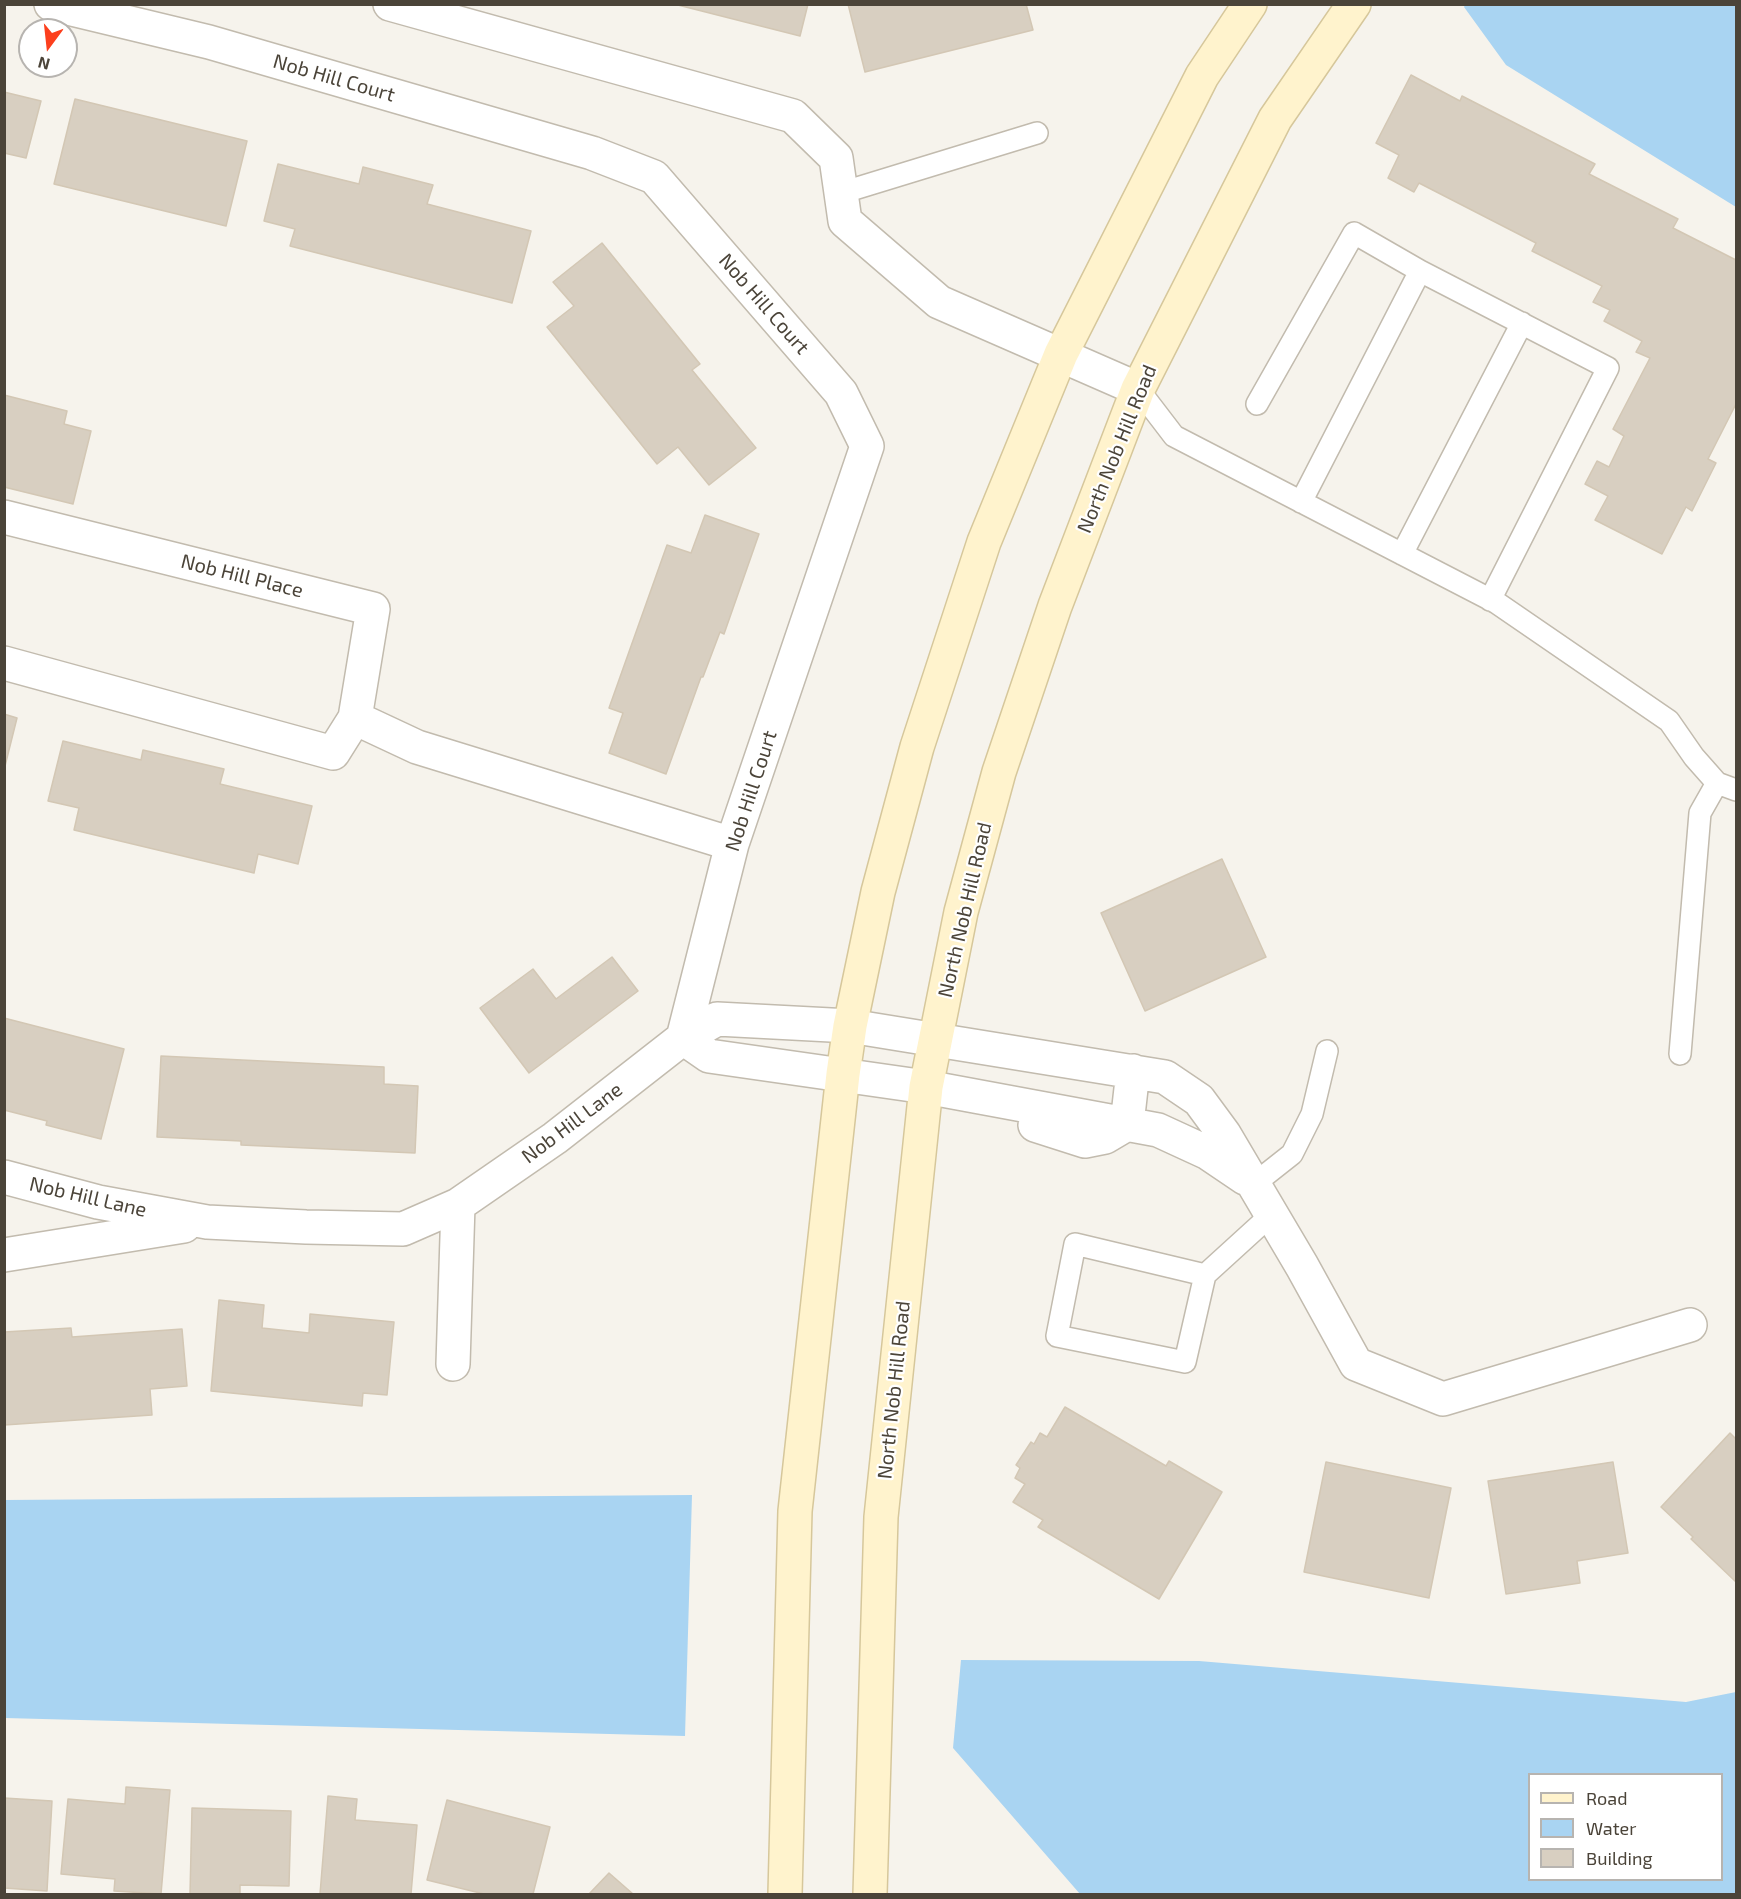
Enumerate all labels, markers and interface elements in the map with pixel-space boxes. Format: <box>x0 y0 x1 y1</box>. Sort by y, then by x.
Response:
north arrow <box>18 18 78 78</box>
street label: Nob Hill Court <box>270 49 398 107</box>
text: N <box>36 53 52 75</box>
street label: Nob Hill Court <box>714 249 814 359</box>
street label: North Nob Hill Road <box>1072 361 1162 537</box>
street label: Nob Hill Place <box>178 549 306 603</box>
street label: Nob Hill Court <box>720 727 782 855</box>
street label: North Nob Hill Road <box>933 820 997 1000</box>
street label: Nob Hill Lane <box>517 1077 627 1169</box>
street label: Nob Hill Lane <box>27 1172 149 1222</box>
street label: North Nob Hill Road <box>873 1300 915 1480</box>
legend <box>1528 1773 1723 1881</box>
text: Road <box>1586 1787 1627 1809</box>
text: Water <box>1586 1817 1636 1839</box>
text: Building <box>1586 1847 1653 1869</box>

